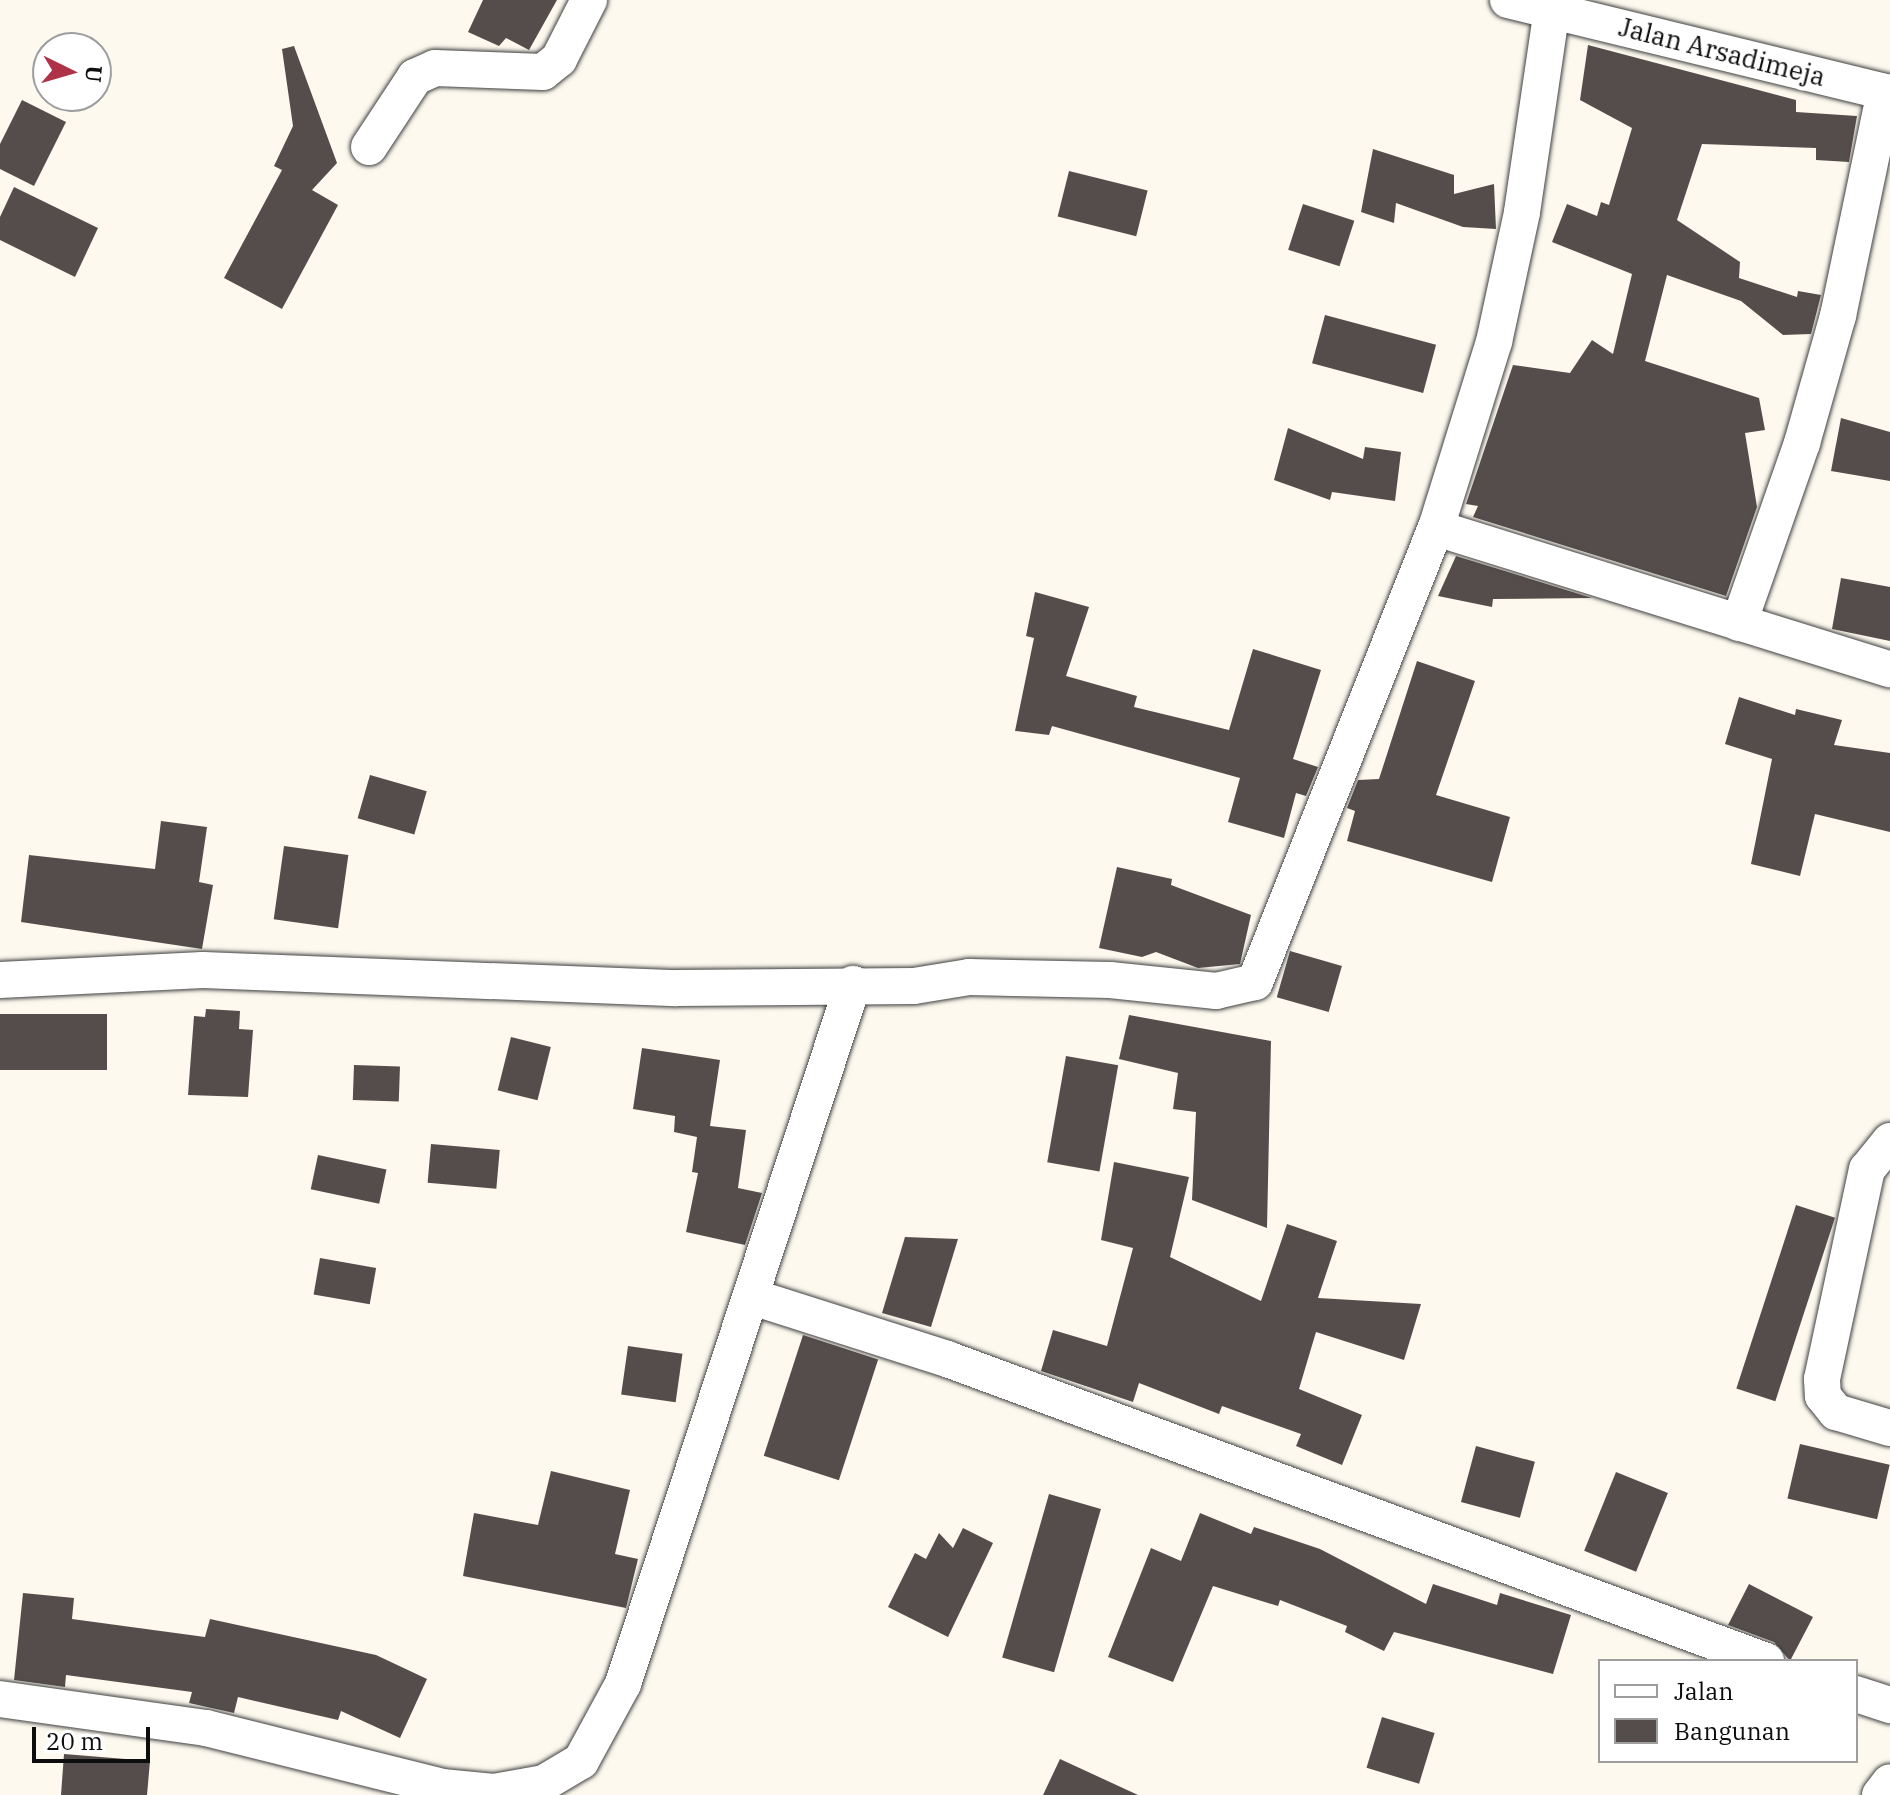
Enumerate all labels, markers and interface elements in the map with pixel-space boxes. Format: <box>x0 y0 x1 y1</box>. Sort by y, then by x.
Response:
street label: Jalan Arsadimeja <box>1616 11 1828 93</box>
north arrow <box>32 32 112 112</box>
text: U <box>79 64 110 84</box>
legend <box>1598 1659 1858 1763</box>
text: Jalan <box>1674 1675 1734 1707</box>
scale bar <box>36 1711 154 1761</box>
text: Bangunan <box>1674 1715 1790 1747</box>
text: 20 m <box>46 1725 103 1757</box>

